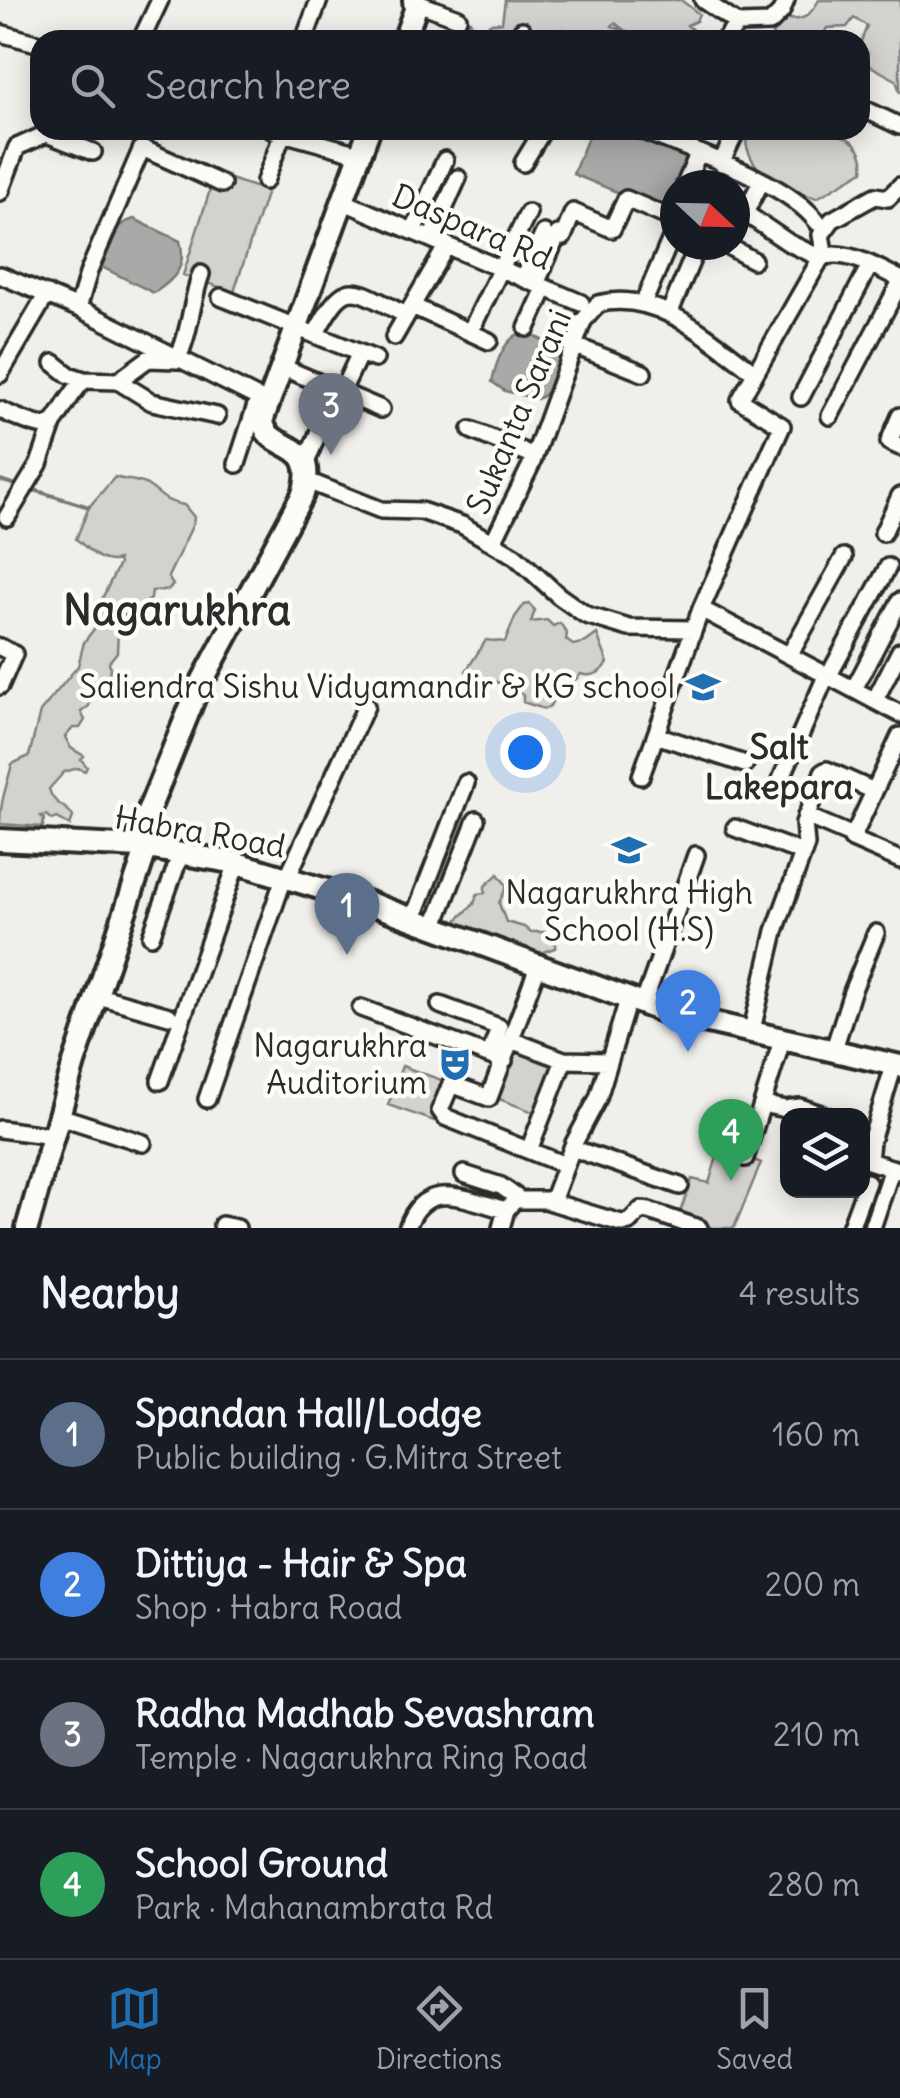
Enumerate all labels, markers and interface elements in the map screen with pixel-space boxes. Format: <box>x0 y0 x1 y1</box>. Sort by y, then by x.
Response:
search box <box>30 30 870 140</box>
icon: search <box>65 58 120 113</box>
text: Search here <box>145 62 351 109</box>
north arrow <box>660 170 750 260</box>
street label: Daspara Rd <box>386 175 558 279</box>
street label: Sukanta Sarani <box>457 303 580 520</box>
pin: 3 <box>298 372 364 455</box>
district label: Nagarukhra <box>63 584 291 636</box>
place label: Saliendra Sishu Vidyamandir & KG school <box>79 666 675 707</box>
school or university icon: Saliendra Sishu Vidyamandir & KG school <box>684 668 722 706</box>
district label: Salt Lakepara <box>704 724 854 808</box>
your location <box>500 727 551 778</box>
street label: Habra Road <box>112 796 289 867</box>
school or university icon: Nagarukhra High School (H.S) <box>610 831 648 869</box>
pin: 1 <box>314 872 380 955</box>
place label: Nagarukhra High School (H.S) <box>505 872 753 950</box>
pin: 2 <box>656 970 720 1052</box>
place label: Nagarukhra Auditorium <box>253 1025 427 1103</box>
theatre icon: Nagarukhra Auditorium <box>436 1045 474 1083</box>
pin: 4 <box>698 1098 764 1181</box>
map controls <box>780 1108 870 1198</box>
button: layers <box>780 1108 870 1198</box>
text: Nearby <box>40 1267 179 1319</box>
text: 4 results <box>739 1273 860 1314</box>
text: Spandan Hall/Lodge <box>135 1390 482 1437</box>
text: 1 <box>66 1414 79 1455</box>
text: 160 m <box>772 1414 860 1455</box>
text: Public building · G.Mitra Street <box>135 1437 562 1478</box>
text: Dittiya - Hair & Spa <box>135 1540 467 1587</box>
text: 2 <box>64 1564 81 1605</box>
text: 200 m <box>765 1564 860 1605</box>
text: Shop · Habra Road <box>135 1587 402 1628</box>
text: Radha Madhab Sevashram <box>135 1690 595 1737</box>
text: 3 <box>63 1714 82 1755</box>
text: 210 m <box>773 1714 860 1755</box>
text: Temple · Nagarukhra Ring Road <box>135 1737 588 1778</box>
text: School Ground <box>135 1840 388 1887</box>
text: 4 <box>63 1864 82 1905</box>
text: 280 m <box>767 1864 860 1905</box>
text: Park · Mahanambrata Rd <box>135 1887 493 1928</box>
tab: Map <box>107 1981 162 2077</box>
tab: Directions <box>376 1981 502 2077</box>
tab: Saved <box>716 1981 793 2077</box>

